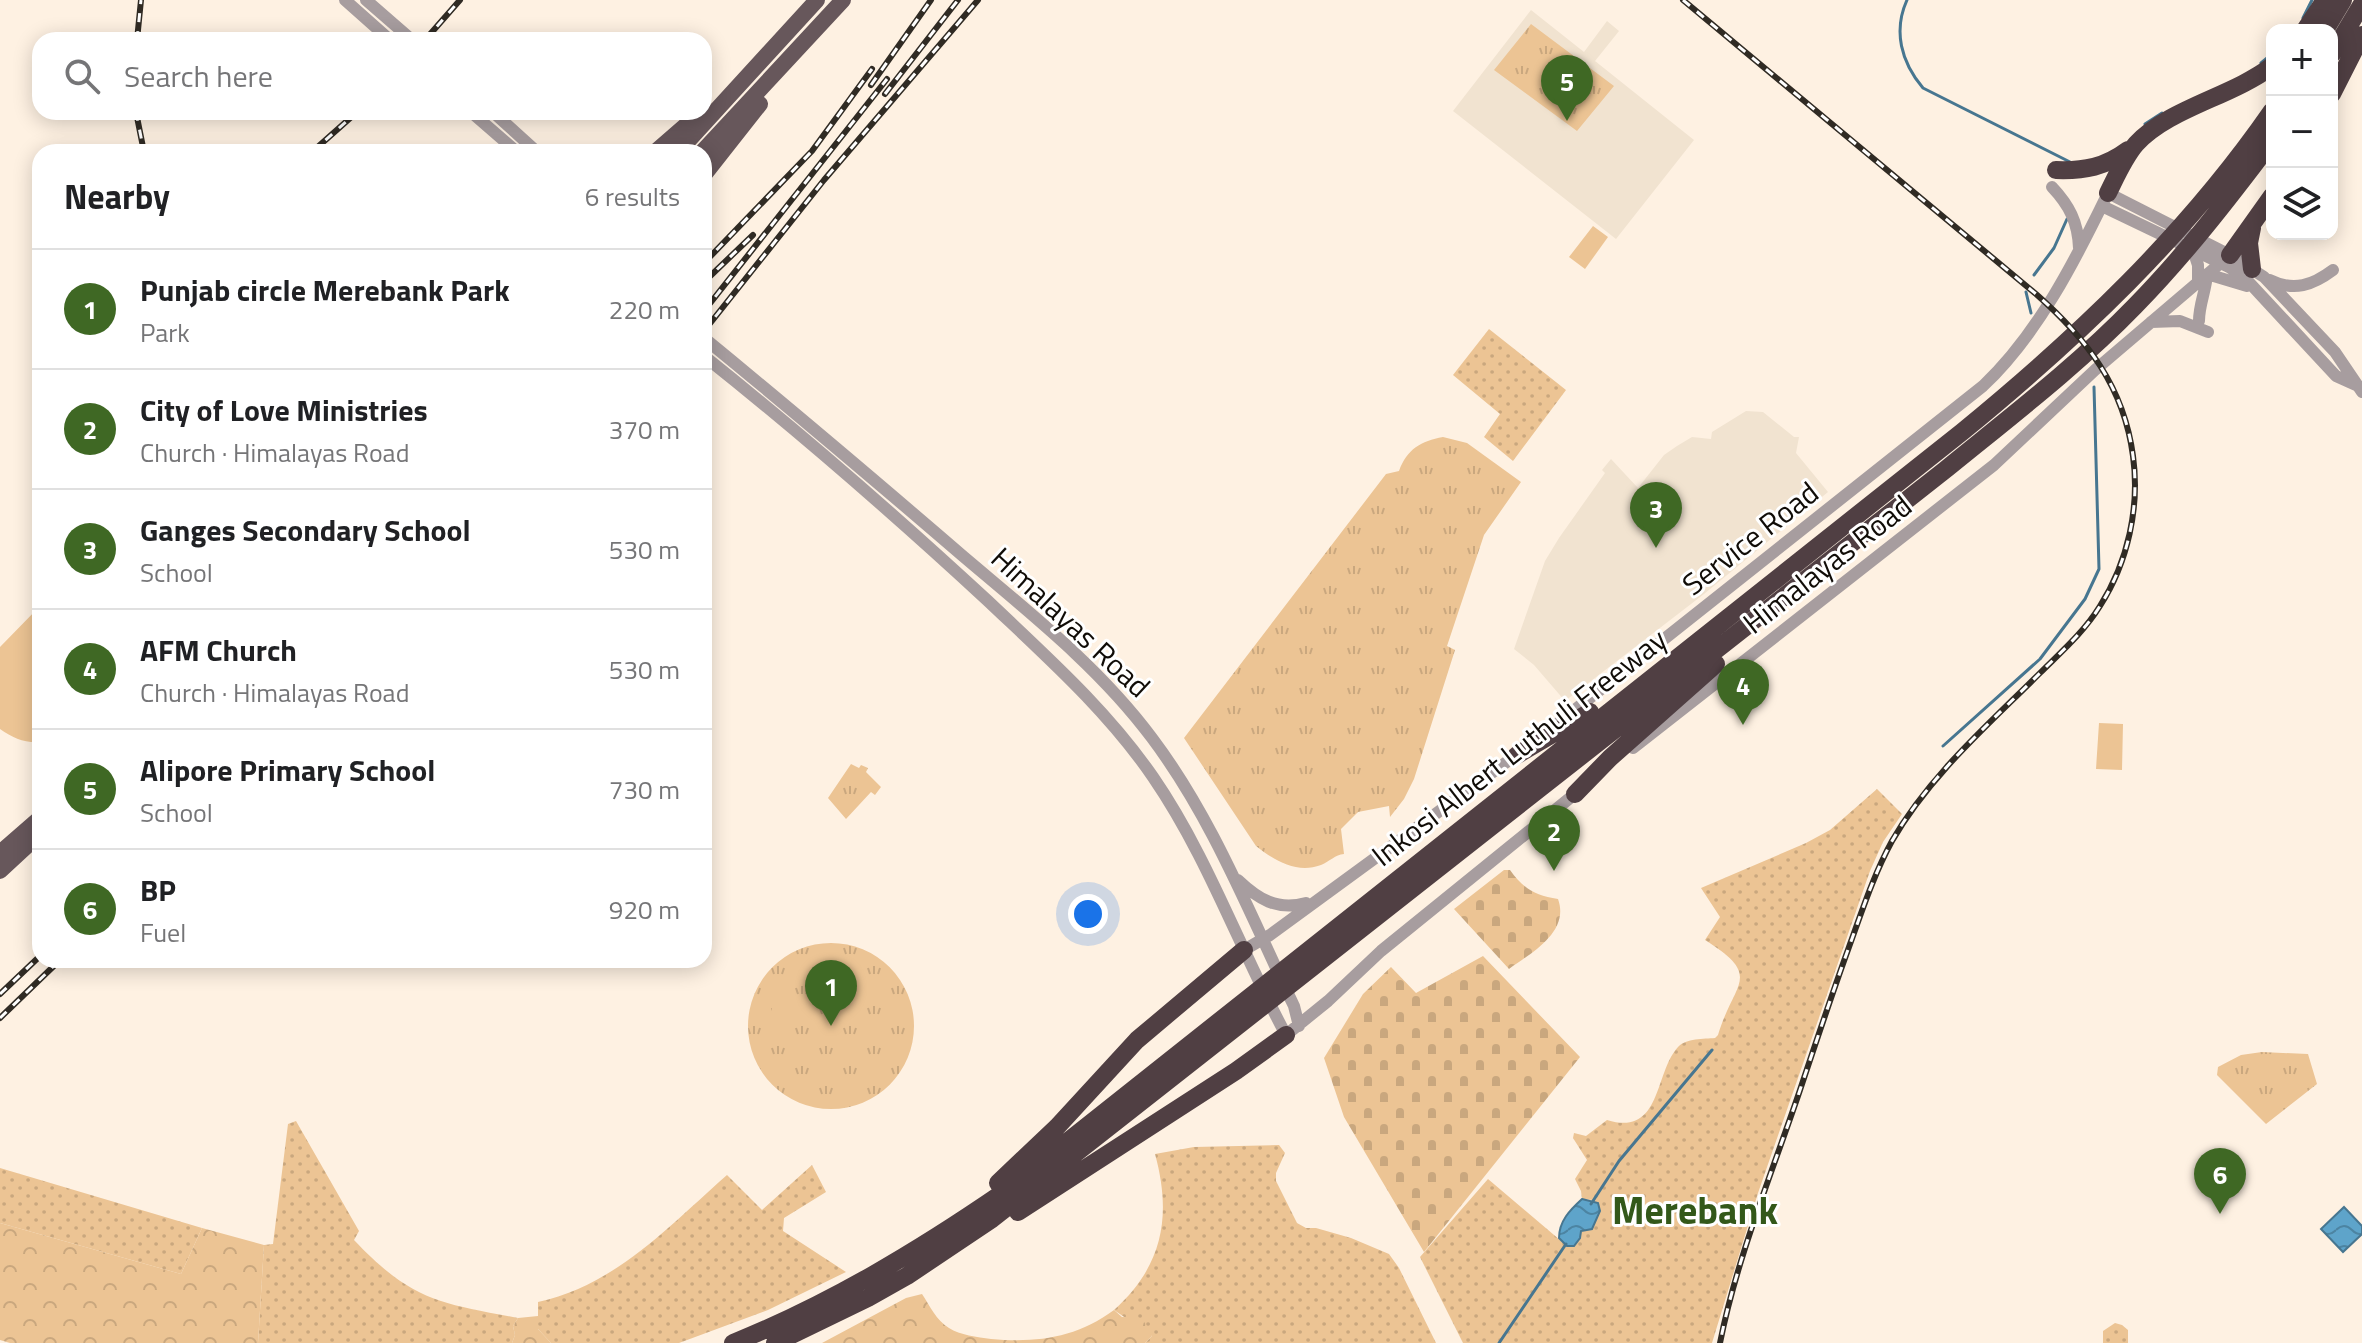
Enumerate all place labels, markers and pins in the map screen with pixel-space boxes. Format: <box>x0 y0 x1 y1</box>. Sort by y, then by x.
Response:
pin: 5 <box>1541 55 1593 121</box>
pin: 3 <box>1630 482 1682 548</box>
pin: 4 <box>1717 659 1769 725</box>
pin: 2 <box>1528 805 1580 871</box>
pin: 1 <box>805 960 857 1026</box>
pin: 6 <box>2194 1148 2246 1214</box>

